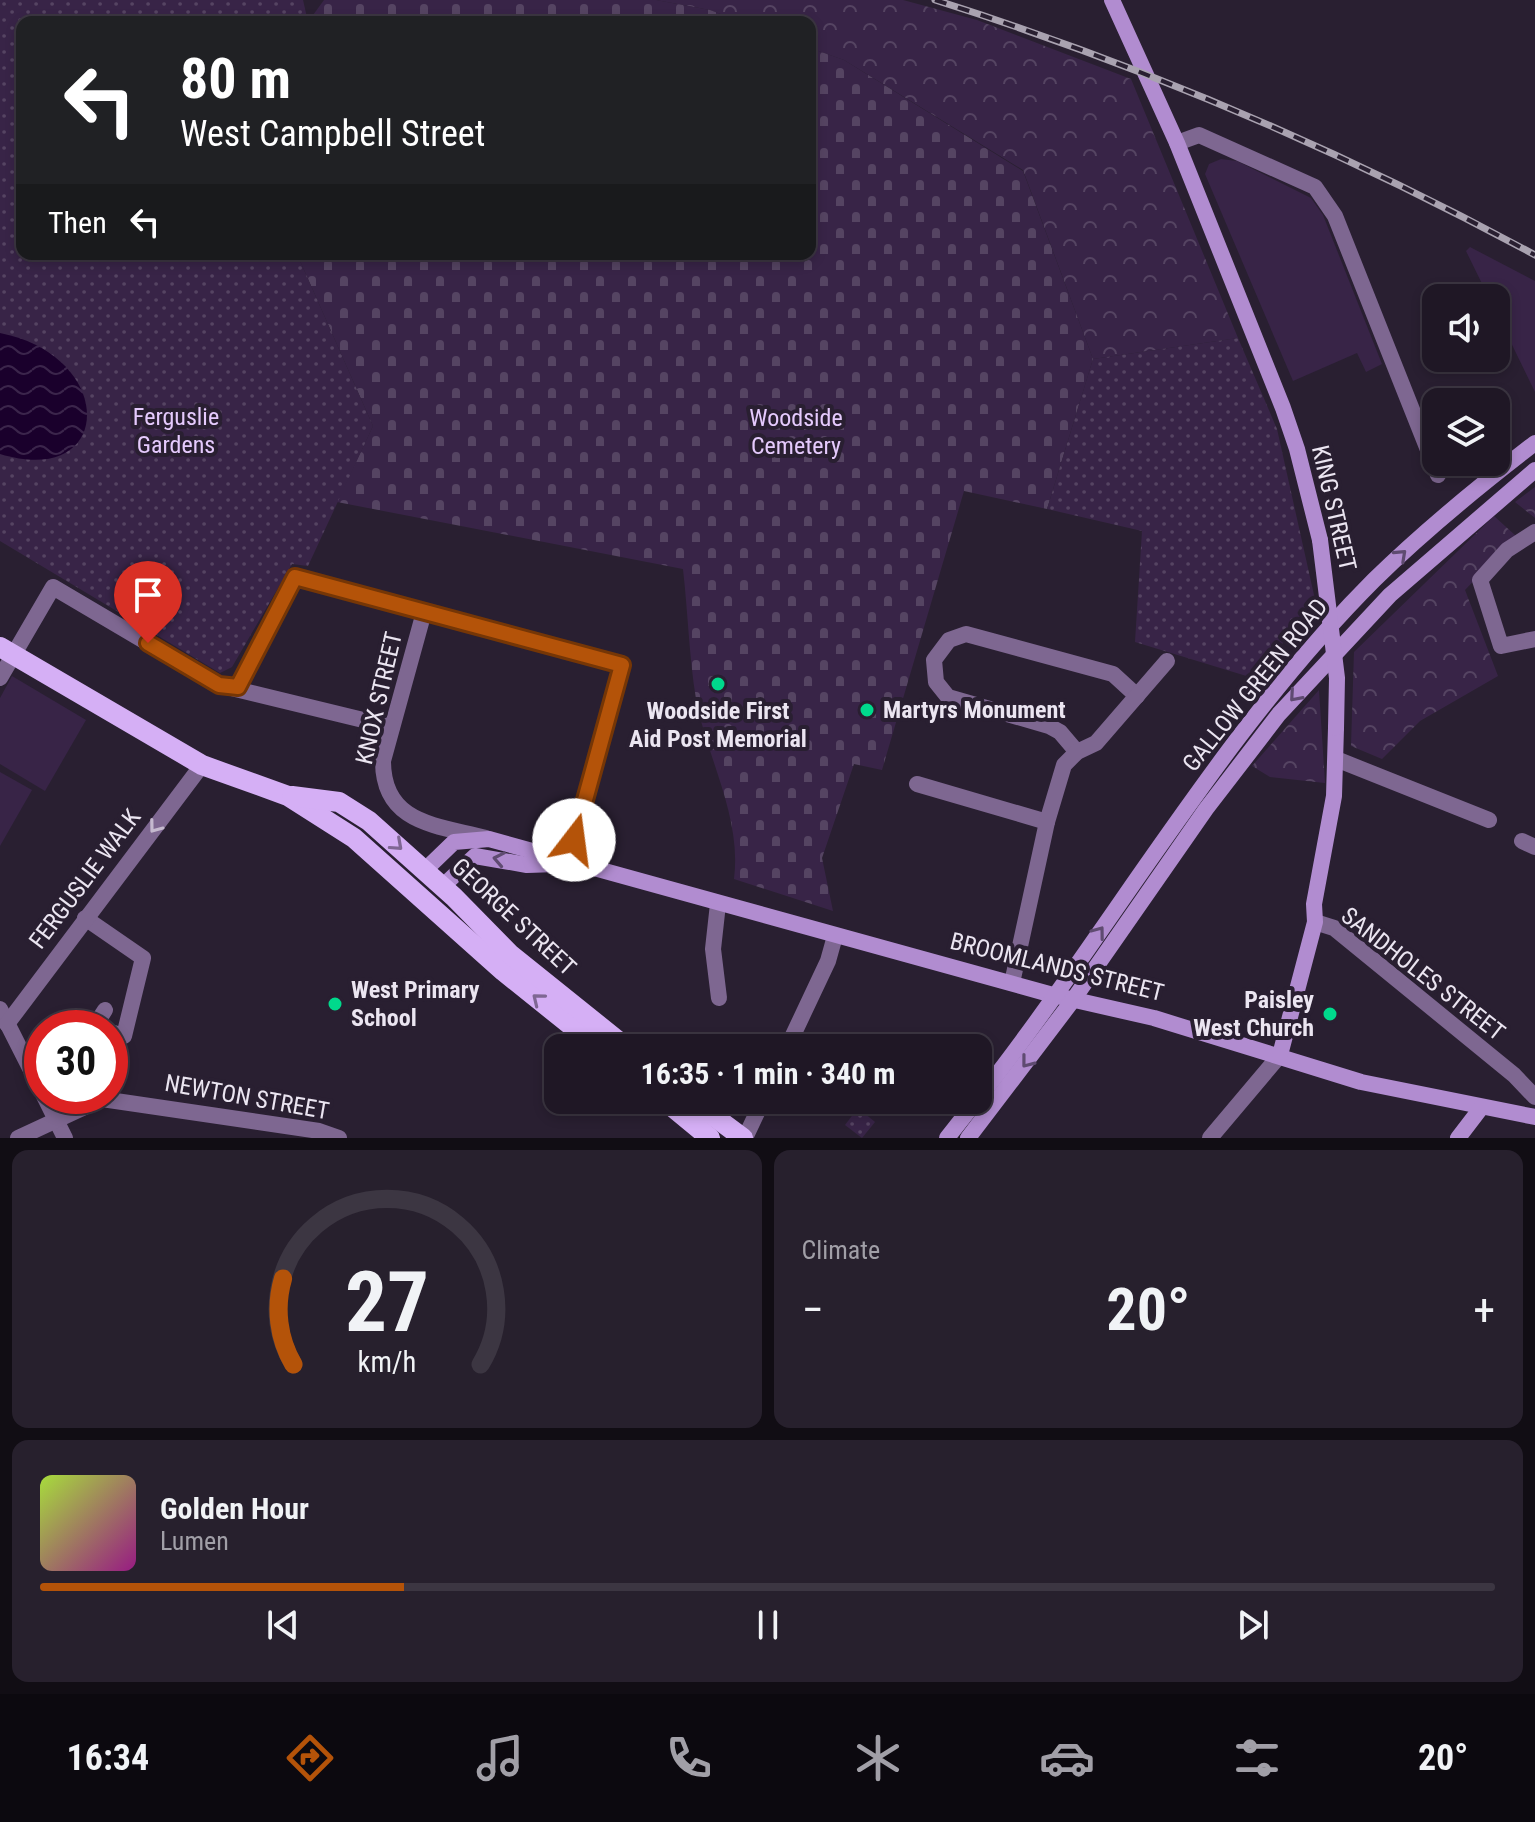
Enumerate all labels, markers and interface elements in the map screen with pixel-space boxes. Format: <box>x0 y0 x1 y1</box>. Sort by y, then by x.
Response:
text: 80 m <box>180 46 291 112</box>
icon: left <box>48 48 152 152</box>
text: West Campbell Street <box>180 113 485 155</box>
icon: left <box>123 200 167 244</box>
text: Then <box>48 205 107 240</box>
map controls <box>1422 284 1510 476</box>
button: sound <box>1422 284 1510 372</box>
button: layers <box>1422 388 1510 476</box>
park label: Ferguslie Gardens <box>133 403 219 459</box>
park label: Woodside Cemetery <box>749 404 843 460</box>
street label: KING STREET <box>1306 443 1362 573</box>
one-way arrow <box>1392 550 1407 564</box>
pin <box>114 561 182 643</box>
icon: arrive <box>126 573 170 617</box>
street label: GALLOW GREEN ROAD <box>1177 593 1333 777</box>
street label: KNOX STREET <box>350 629 408 767</box>
marker: Woodside First Aid Post Memorial <box>709 675 727 693</box>
one-way arrow <box>1290 686 1305 701</box>
place label: Martyrs Monument <box>883 696 1066 724</box>
place label: Woodside First Aid Post Memorial <box>629 697 807 753</box>
marker: Martyrs Monument <box>858 701 876 719</box>
position arrow <box>532 798 616 882</box>
street label: FERGUSLIE WALK <box>23 804 147 954</box>
one-way arrow <box>150 818 164 832</box>
one-way arrow <box>388 836 403 850</box>
one-way arrow <box>492 851 506 868</box>
street label: GEORGE STREET <box>446 852 582 982</box>
street label: SANDHOLES STREET <box>1336 901 1510 1047</box>
one-way arrow <box>1090 926 1104 941</box>
street label: BROOMLANDS STREET <box>947 927 1167 1007</box>
place label: West Primary School <box>351 976 480 1032</box>
place label: Paisley West Church <box>1193 986 1314 1042</box>
one-way arrow <box>533 994 547 1009</box>
marker: West Primary School <box>326 995 344 1013</box>
marker: Paisley West Church <box>1321 1005 1339 1023</box>
speed limit sign: 30 <box>24 1010 128 1114</box>
one-way arrow <box>1022 1053 1036 1068</box>
text: 16:35 · 1 min · 340 m <box>641 1056 895 1091</box>
street label: NEWTON STREET <box>163 1069 331 1125</box>
text: Climate <box>802 1235 880 1265</box>
text: 27 <box>345 1254 429 1351</box>
text: 20° <box>1106 1274 1190 1345</box>
text: − <box>802 1284 824 1336</box>
text: + <box>1473 1284 1495 1336</box>
text: km/h <box>357 1345 416 1379</box>
text: Golden Hour <box>160 1491 309 1526</box>
text: Lumen <box>160 1526 229 1556</box>
icon: previous <box>261 1603 305 1647</box>
icon: pause <box>746 1603 790 1647</box>
icon: next <box>1231 1603 1275 1647</box>
icon: directions <box>282 1730 338 1786</box>
icon: music <box>472 1730 528 1786</box>
icon: phone <box>661 1730 717 1786</box>
icon: climate <box>850 1730 906 1786</box>
icon: car <box>1039 1730 1095 1786</box>
icon: filters <box>1229 1730 1285 1786</box>
text: 16:34 <box>67 1737 149 1779</box>
text: 20° <box>1418 1737 1468 1779</box>

